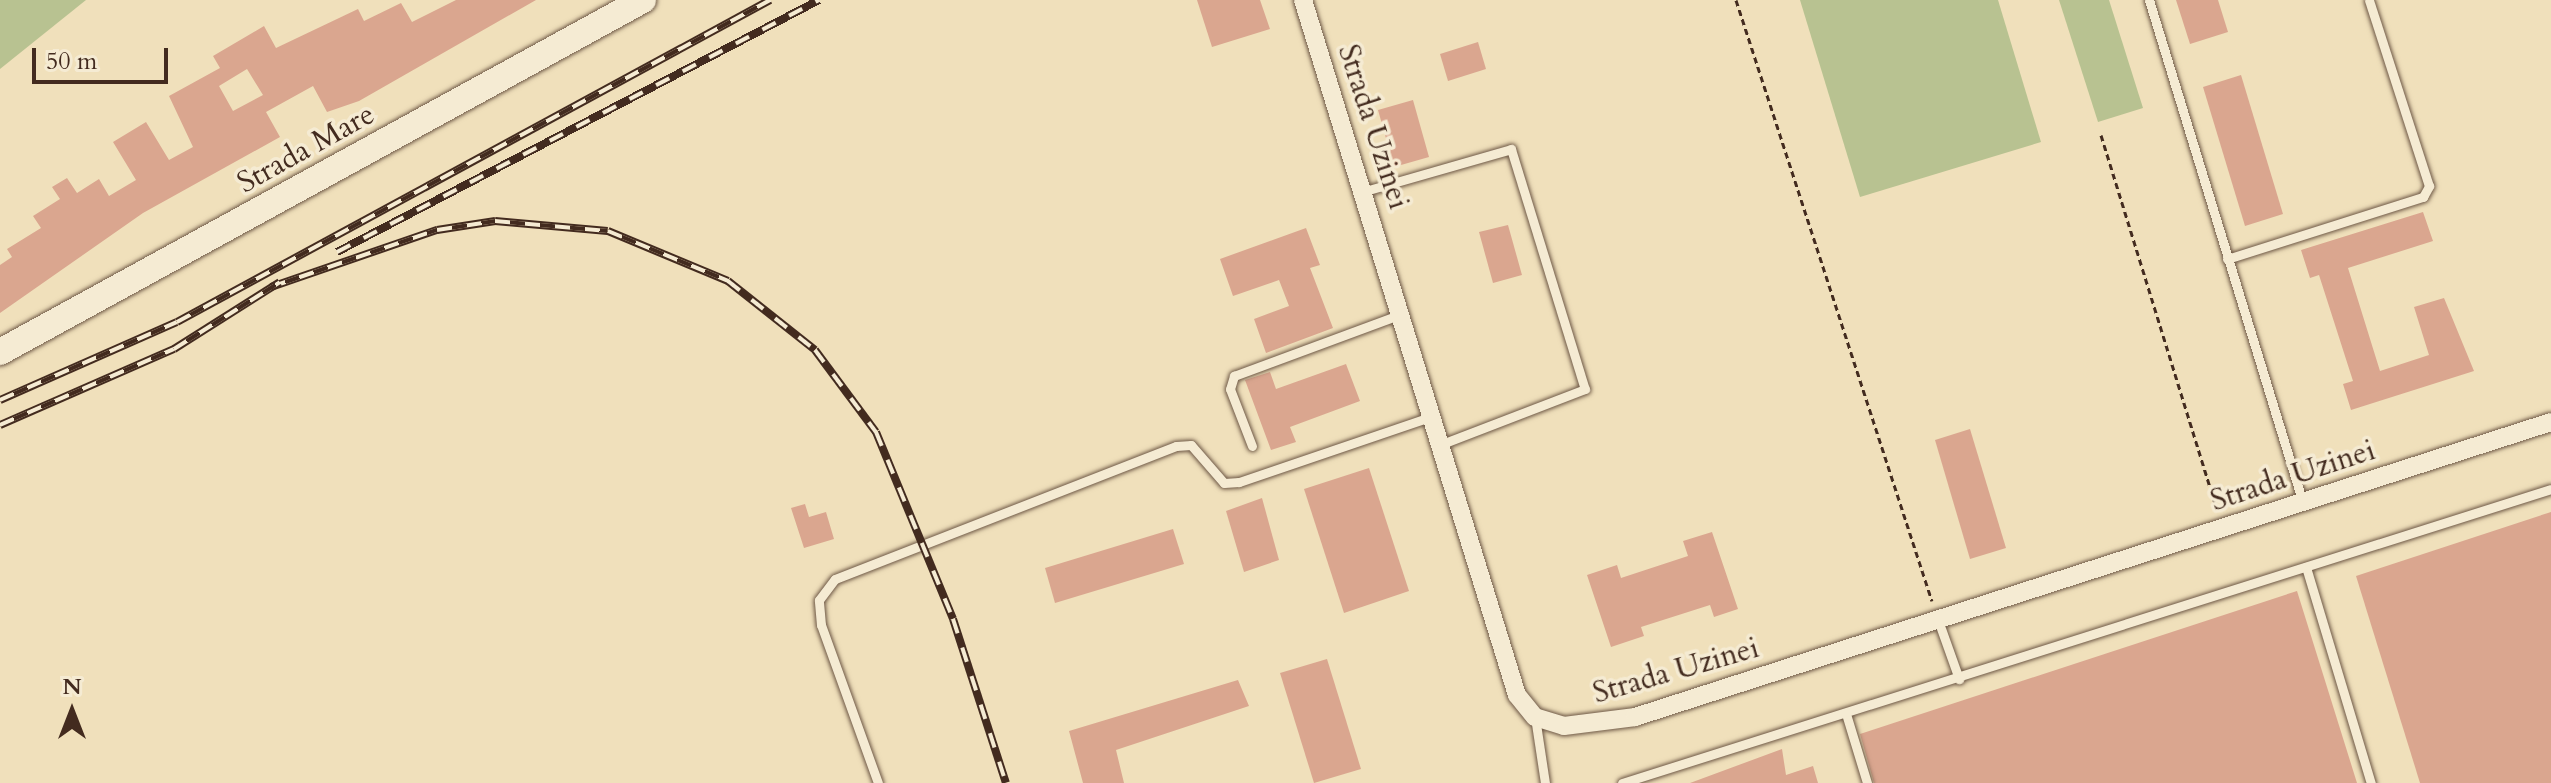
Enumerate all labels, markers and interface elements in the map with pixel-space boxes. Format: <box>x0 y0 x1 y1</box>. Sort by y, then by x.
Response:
scale bar <box>36 32 172 82</box>
street label: Strada Uzinei <box>1329 40 1417 214</box>
text: 50 m <box>46 45 97 78</box>
street label: Strada Mare <box>231 97 381 201</box>
street label: Strada Uzinei <box>2206 432 2380 520</box>
street label: Strada Uzinei <box>1589 630 1763 712</box>
north arrow <box>32 671 112 751</box>
text: N <box>62 672 82 702</box>

